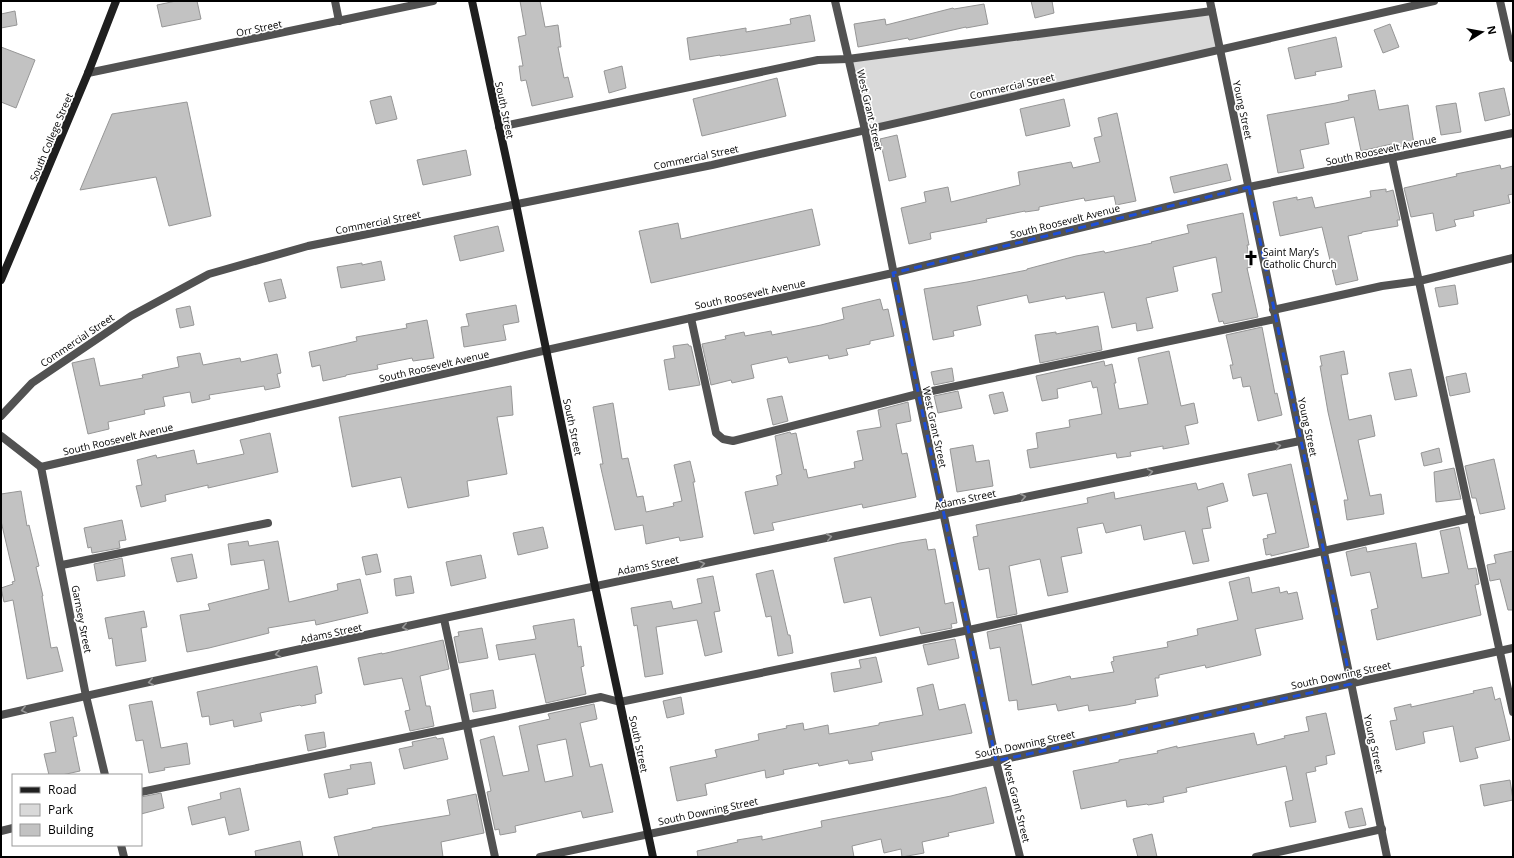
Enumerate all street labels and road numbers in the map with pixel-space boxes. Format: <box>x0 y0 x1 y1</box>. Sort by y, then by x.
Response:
street label: Orr Street <box>235 16 284 40</box>
street label: West Grant Street <box>854 68 886 152</box>
street label: Commercial Street <box>968 69 1056 103</box>
street label: Young Street <box>1230 79 1256 141</box>
street label: South Street <box>492 80 518 140</box>
street label: South College Street <box>26 90 76 183</box>
street label: South Roosevelt Avenue <box>1324 131 1438 169</box>
street label: Commercial Street <box>652 141 740 173</box>
street label: South Roosevelt Avenue <box>1009 200 1122 241</box>
street label: Commercial Street <box>334 207 422 237</box>
street label: South Roosevelt Avenue <box>693 275 807 313</box>
street label: Commercial Street <box>37 310 117 370</box>
street label: South Roosevelt Avenue <box>378 346 491 385</box>
street label: West Grant Street <box>920 385 951 469</box>
street label: Young Street <box>1295 396 1321 458</box>
street label: South Street <box>560 397 586 457</box>
street label: South Roosevelt Avenue <box>62 419 175 458</box>
street label: Adams Street <box>933 486 997 512</box>
street label: Adams Street <box>616 552 680 578</box>
street label: Garnsey Street <box>69 584 96 655</box>
street label: Adams Street <box>299 620 363 646</box>
street label: South Downing Street <box>1290 657 1393 692</box>
street label: Young Street <box>1361 713 1387 775</box>
street label: South Street <box>626 714 652 774</box>
street label: South Downing Street <box>974 726 1077 761</box>
street label: West Grant Street <box>1000 760 1034 844</box>
street label: South Downing Street <box>657 793 760 828</box>

